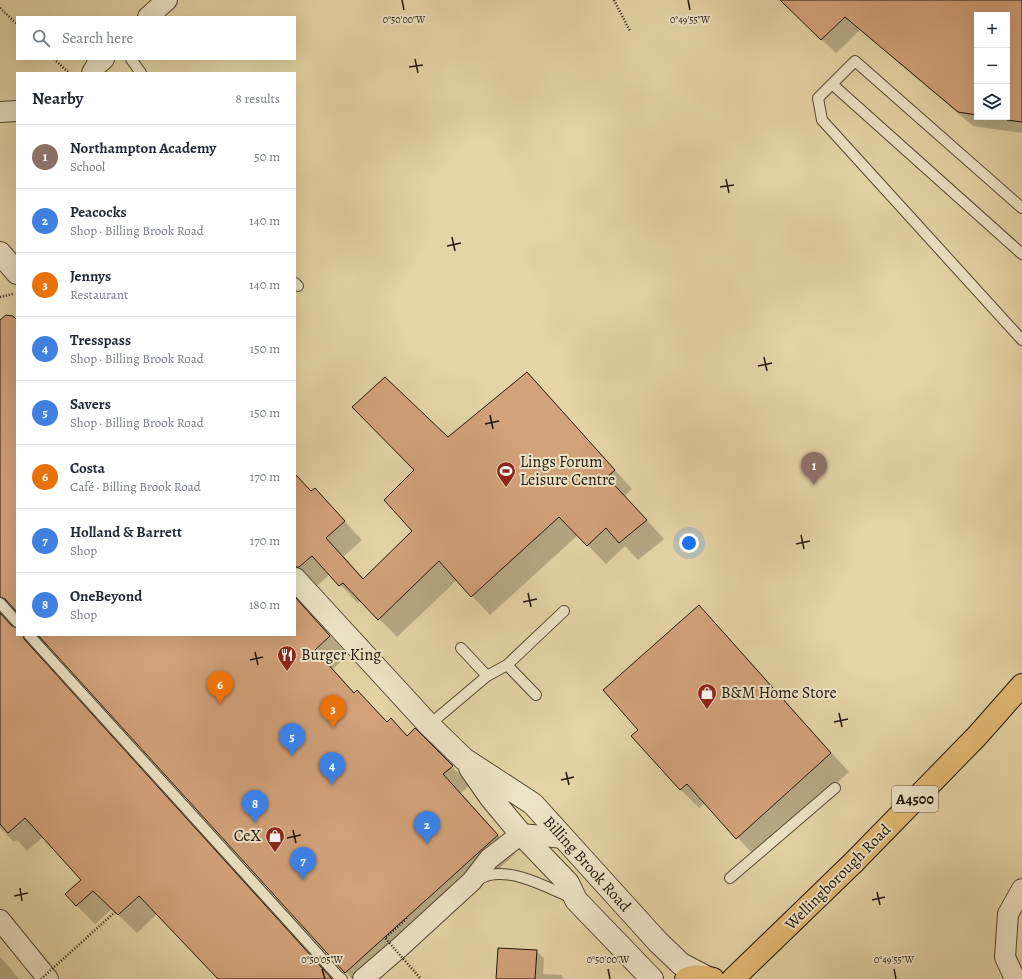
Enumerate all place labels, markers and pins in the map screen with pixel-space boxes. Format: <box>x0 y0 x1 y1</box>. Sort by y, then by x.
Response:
place label: Lings Forum Leisure Centre <box>520 451 615 491</box>
pin: 1 <box>801 452 827 485</box>
sports icon: Lings Forum Leisure Centre <box>495 460 517 488</box>
restaurant icon: Burger King <box>276 644 298 672</box>
place label: Burger King <box>301 644 381 666</box>
pin: 6 <box>207 671 233 704</box>
shop icon: B&M Home Store <box>696 682 718 710</box>
place label: B&M Home Store <box>721 682 837 704</box>
pin: 3 <box>320 695 346 728</box>
pin: 5 <box>279 723 305 756</box>
pin: 4 <box>319 752 345 785</box>
pin: 8 <box>242 790 268 823</box>
pin: 2 <box>414 811 440 844</box>
place label: CeX <box>234 825 261 847</box>
shop icon: CeX <box>264 825 286 853</box>
pin: 7 <box>290 847 316 880</box>

